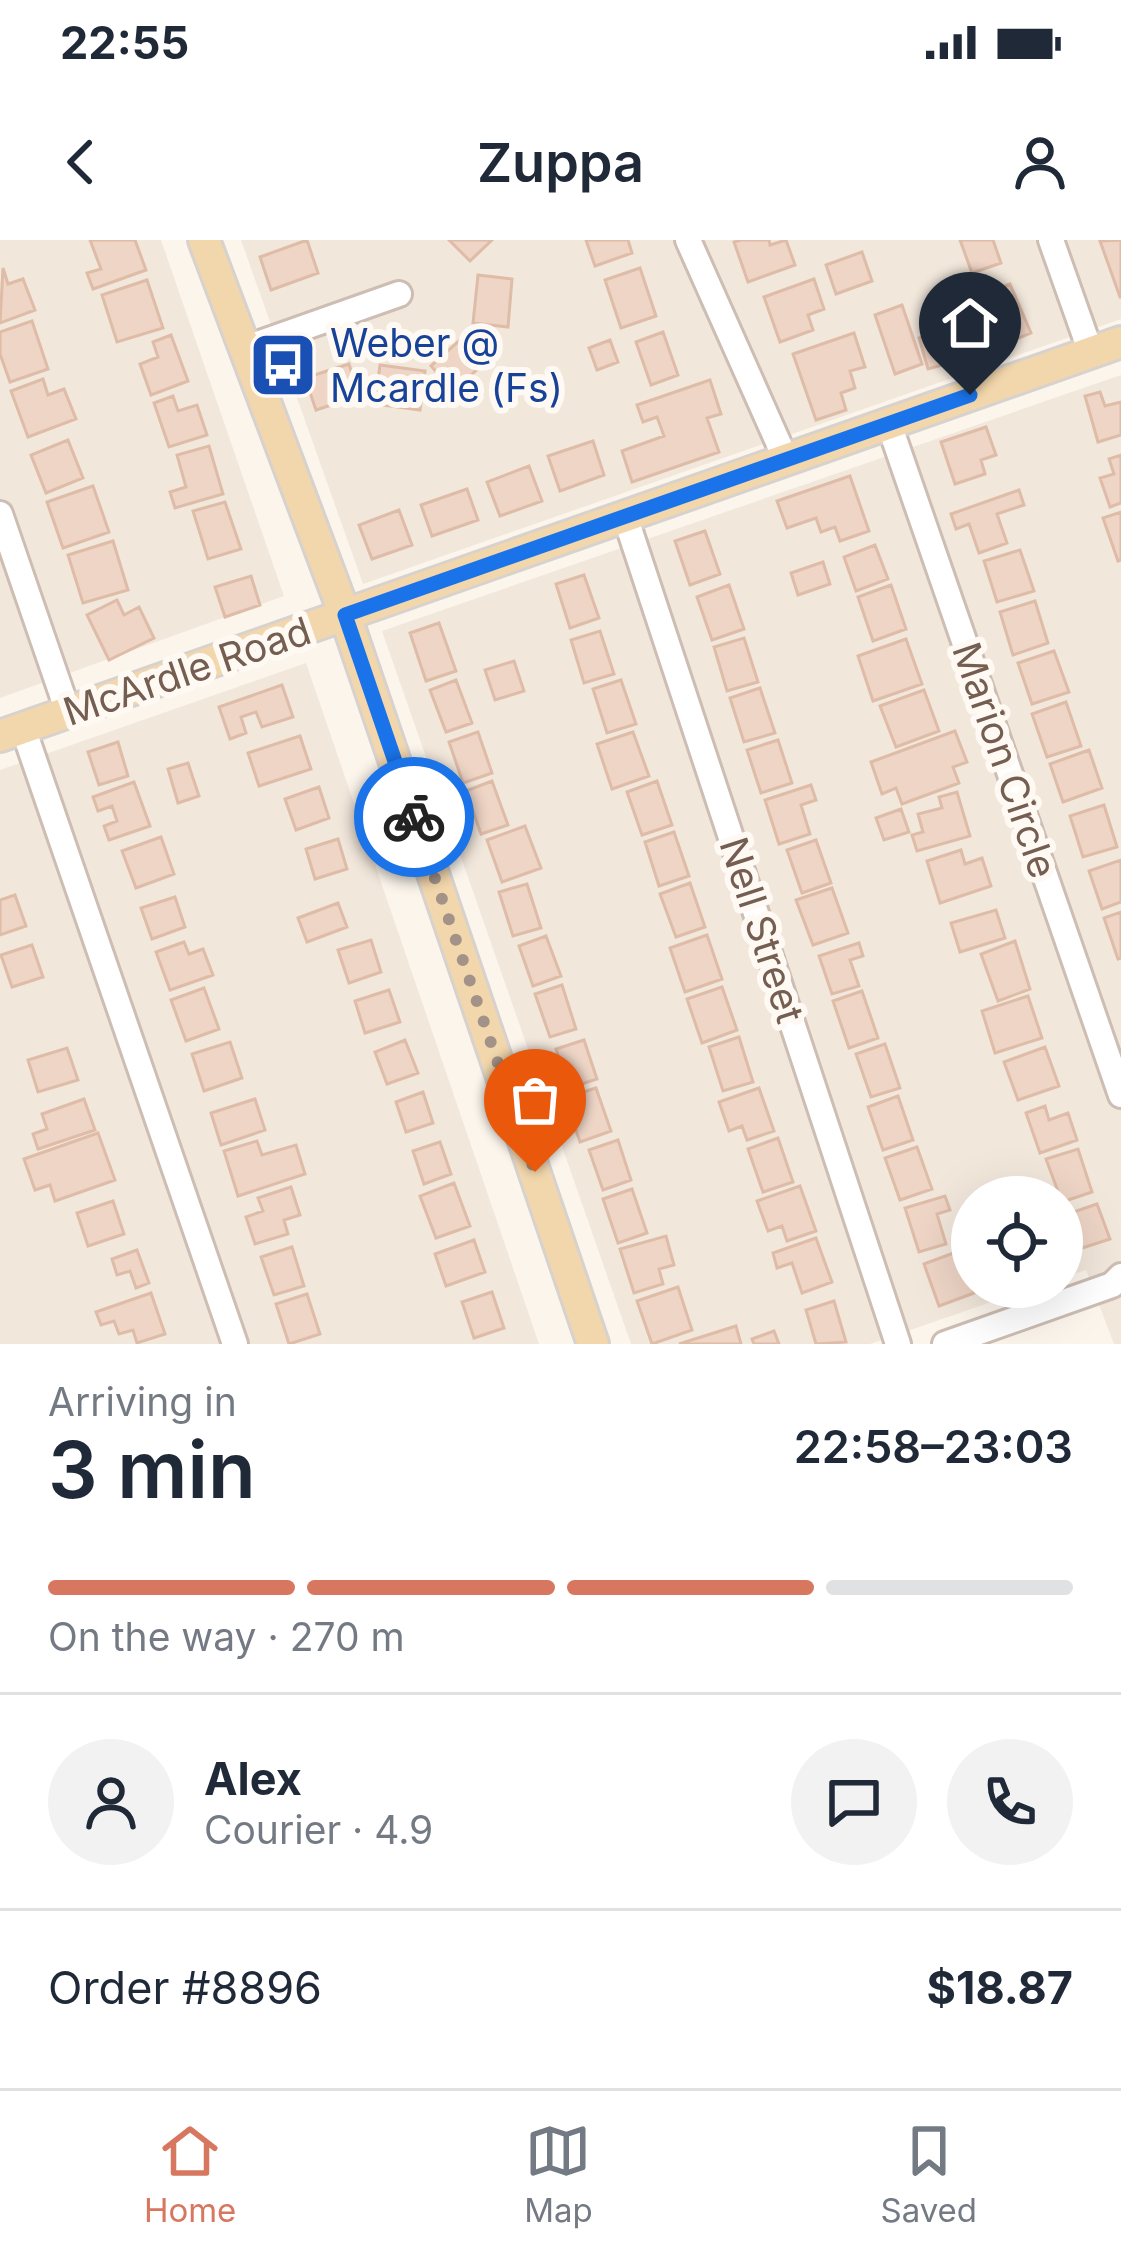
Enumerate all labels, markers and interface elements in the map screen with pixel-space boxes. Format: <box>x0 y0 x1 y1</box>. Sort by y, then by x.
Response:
text: 22:55 <box>60 15 189 70</box>
icon: back <box>48 129 114 195</box>
icon: person <box>1007 129 1073 195</box>
text: Zuppa <box>477 130 644 195</box>
pin <box>919 272 1021 395</box>
icon: home <box>937 290 1003 356</box>
place label: Weber @ Mcardle (Fs) <box>330 319 563 411</box>
bus stop icon: Weber @ Mcardle (Fs) <box>248 330 318 400</box>
street label: McArdle Road <box>57 606 317 735</box>
street label: Marion Circle <box>943 636 1068 884</box>
courier <box>354 757 474 877</box>
icon: bike <box>381 784 447 850</box>
street label: Nell Street <box>710 831 814 1028</box>
pin <box>484 1049 586 1172</box>
icon: bag <box>502 1067 568 1133</box>
map controls <box>951 1176 1083 1308</box>
button: locate <box>951 1176 1083 1308</box>
text: Arriving in <box>48 1378 237 1425</box>
text: 22:58–23:03 <box>794 1419 1073 1474</box>
text: 3 min <box>48 1422 256 1517</box>
text: On the way · 270 m <box>48 1613 405 1660</box>
button: person <box>48 1739 174 1865</box>
button: chat <box>791 1739 917 1865</box>
button: phone <box>947 1739 1073 1865</box>
text: Alex <box>204 1751 302 1806</box>
text: Courier · 4.9 <box>204 1806 433 1853</box>
text: Order #8896 <box>48 1960 322 2015</box>
text: $18.87 <box>927 1960 1073 2015</box>
tab: Home <box>144 2118 236 2230</box>
tab: Map <box>524 2118 593 2230</box>
tab: Saved <box>881 2118 977 2230</box>

